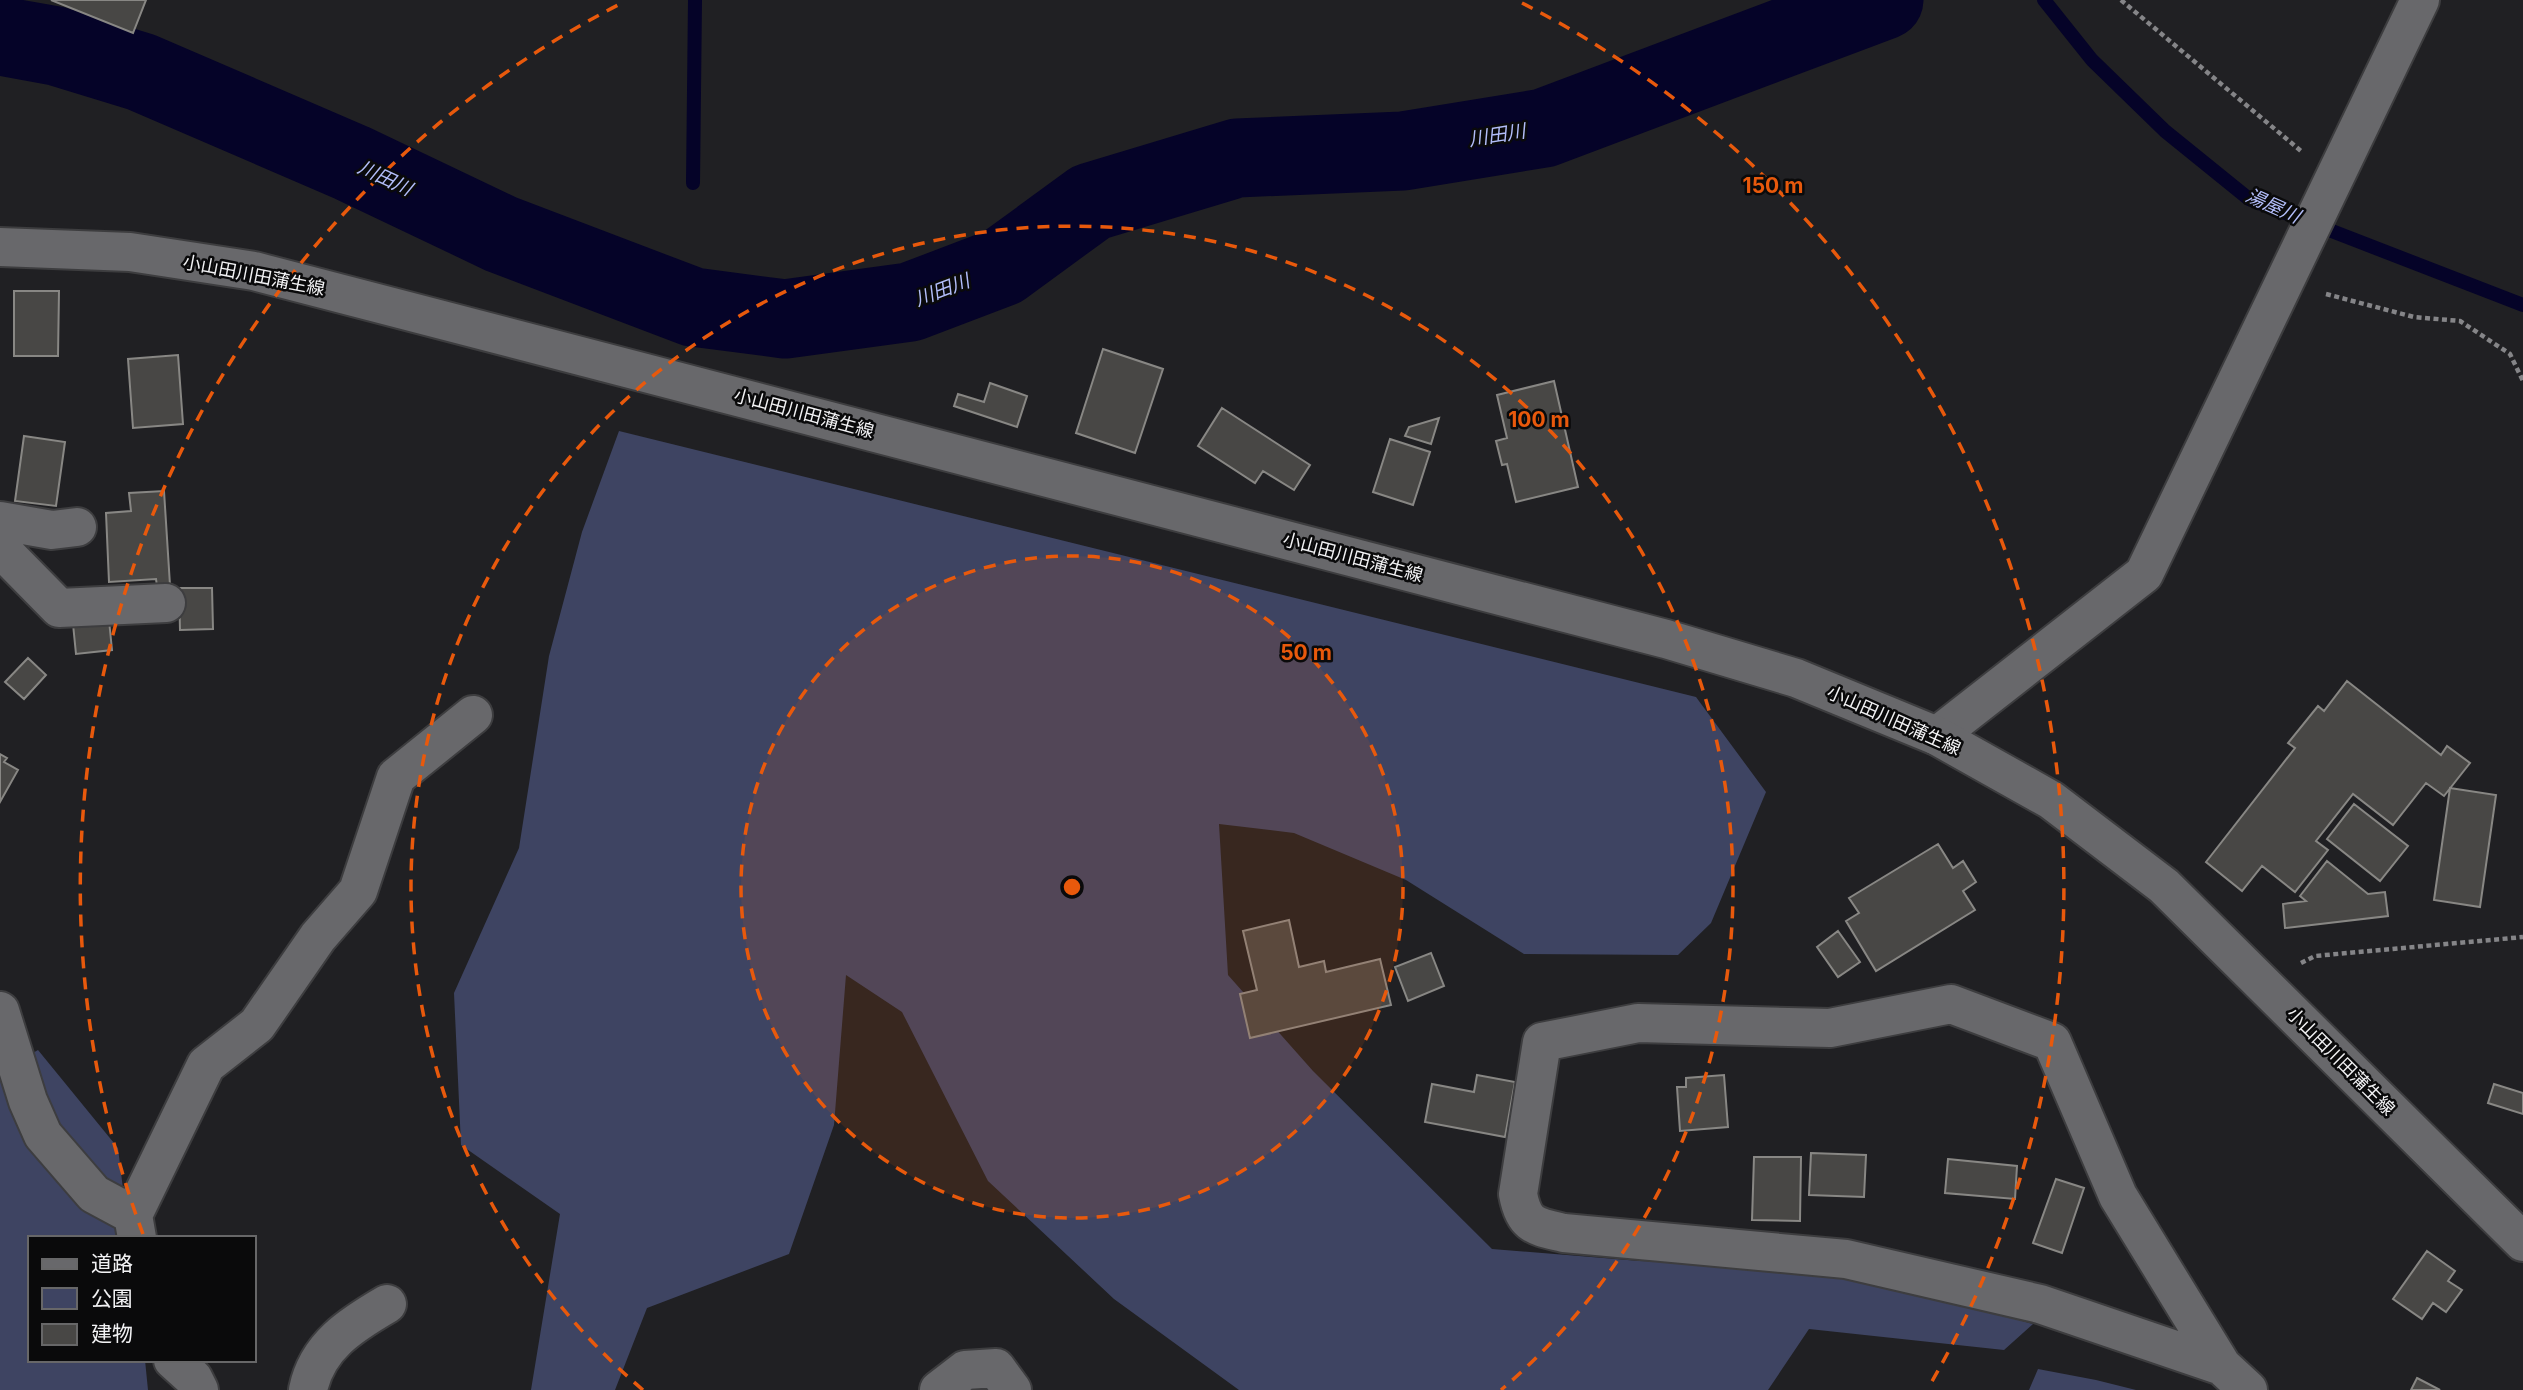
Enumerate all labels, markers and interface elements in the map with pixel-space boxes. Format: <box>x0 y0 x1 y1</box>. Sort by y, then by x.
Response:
water label: 川田川 <box>1467 119 1529 151</box>
water label: 川田川 <box>354 156 417 201</box>
text: 150 m <box>1743 173 1803 198</box>
water label: 湯屋川 <box>2242 184 2306 229</box>
street label: 小山田川田蒲生線 <box>181 251 327 299</box>
water label: 川田川 <box>911 268 975 311</box>
street label: 小山田川田蒲生線 <box>732 384 876 442</box>
text: 100 m <box>1508 407 1570 432</box>
street label: 小山田川田蒲生線 <box>1281 528 1425 586</box>
text: 50 m <box>1280 640 1332 665</box>
street label: 小山田川田蒲生線 <box>1824 681 1964 759</box>
centre of rings <box>1060 875 1084 899</box>
street label: 小山田川田蒲生線 <box>2283 1003 2399 1119</box>
legend <box>28 1236 256 1362</box>
text: 道路 <box>91 1251 133 1276</box>
text: 公園 <box>91 1286 133 1311</box>
text: 建物 <box>91 1321 133 1346</box>

